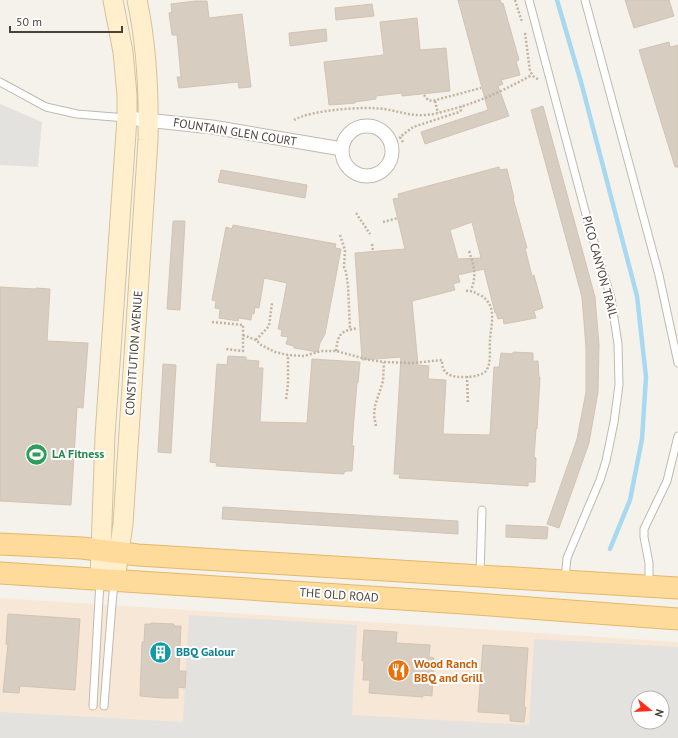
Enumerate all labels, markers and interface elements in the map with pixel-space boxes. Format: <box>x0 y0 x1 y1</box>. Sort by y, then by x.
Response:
scale bar <box>10 8 122 34</box>
text: 50 m <box>16 14 42 29</box>
street label: FOUNTAIN GLEN COURT <box>172 114 298 149</box>
street label: PICO CANYON TRAIL <box>580 214 621 320</box>
street label: CONSTITUTION AVENUE <box>122 290 145 416</box>
sports icon: LA Fitness <box>24 441 50 467</box>
place label: LA Fitness <box>52 446 104 461</box>
street label: THE OLD ROAD <box>299 584 379 605</box>
building icon: BBQ Galour <box>148 639 174 665</box>
place label: BBQ Galour <box>176 644 236 659</box>
place label: Wood Ranch BBQ and Grill <box>414 656 483 685</box>
restaurant icon: Wood Ranch BBQ and Grill <box>385 658 411 684</box>
north arrow <box>630 690 670 730</box>
text: N <box>652 707 667 719</box>

